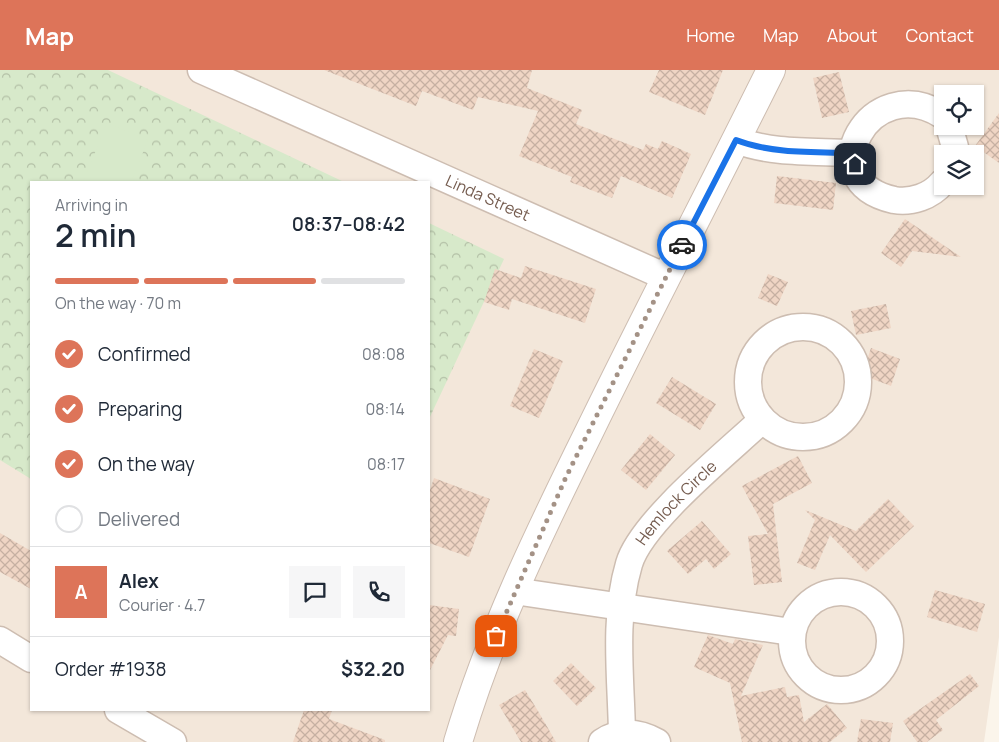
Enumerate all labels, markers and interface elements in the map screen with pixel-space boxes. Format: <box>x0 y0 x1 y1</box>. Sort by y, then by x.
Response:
text: Map <box>25 19 74 52</box>
text: Home <box>686 23 735 47</box>
text: Map <box>763 23 799 47</box>
text: About <box>827 23 877 47</box>
text: Contact <box>905 23 974 47</box>
map controls <box>934 85 984 195</box>
button: locate <box>934 85 984 135</box>
pin <box>834 143 876 185</box>
button: layers <box>934 145 984 195</box>
icon: home <box>841 150 869 178</box>
street label: Linda Street <box>442 169 533 226</box>
text: Arriving in <box>55 194 128 216</box>
text: 08:37–08:42 <box>292 211 405 237</box>
text: 2 min <box>55 213 137 257</box>
courier <box>657 220 707 270</box>
icon: car <box>668 231 696 259</box>
text: On the way · 70 m <box>55 292 181 314</box>
icon: check <box>55 340 83 368</box>
text: Confirmed <box>98 341 191 367</box>
text: 08:08 <box>362 343 405 365</box>
icon: check <box>55 395 83 423</box>
text: Preparing <box>98 396 183 422</box>
text: 08:14 <box>365 398 405 420</box>
icon: check <box>55 450 83 478</box>
text: On the way <box>98 451 195 477</box>
text: 08:17 <box>367 453 405 475</box>
street label: Hemlock Circle <box>630 455 721 549</box>
text: Delivered <box>98 506 180 532</box>
button: chat <box>289 566 341 618</box>
button: phone <box>353 566 405 618</box>
text: Alex <box>119 568 159 594</box>
text: A <box>75 579 87 605</box>
text: Courier · 4.7 <box>119 594 205 616</box>
pin <box>475 615 517 657</box>
icon: bag <box>482 622 510 650</box>
text: Order #1938 <box>55 656 167 682</box>
text: $32.20 <box>341 656 405 682</box>

